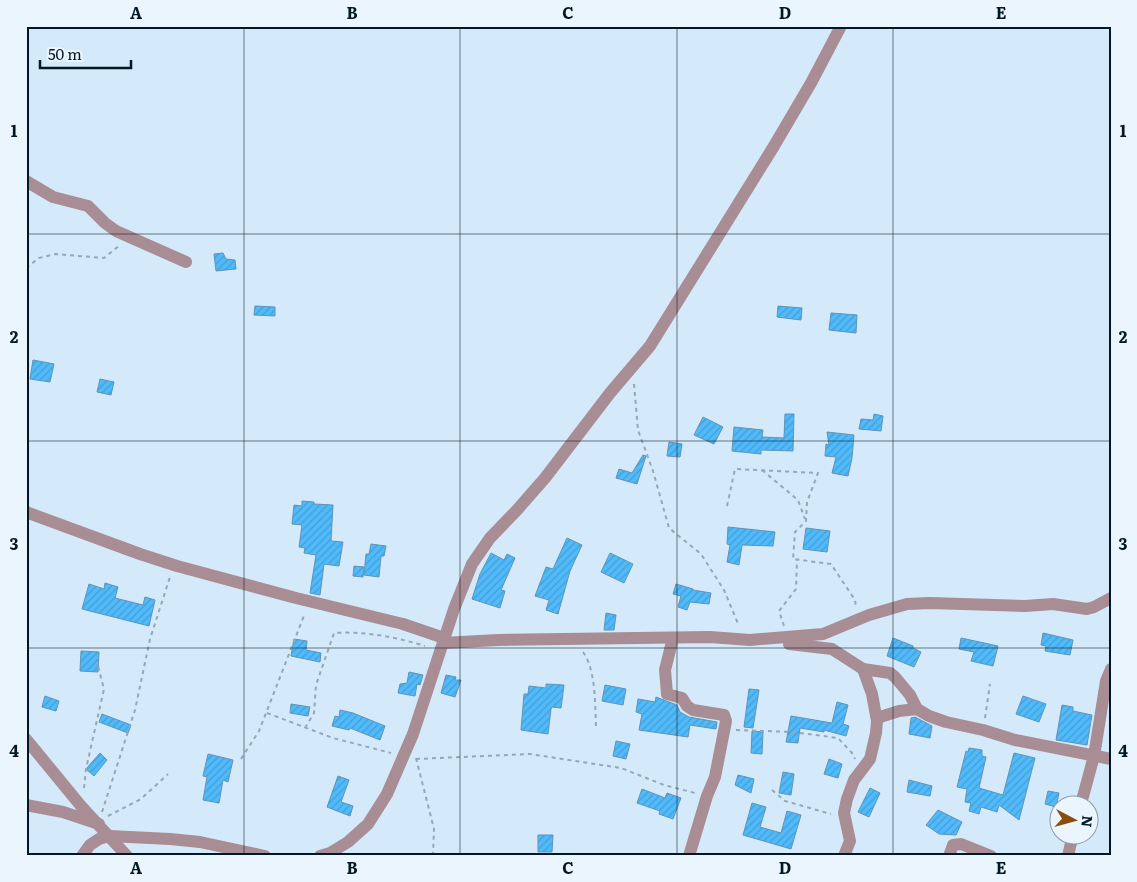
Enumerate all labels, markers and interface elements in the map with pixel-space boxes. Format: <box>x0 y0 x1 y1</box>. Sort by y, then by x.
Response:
text: A <box>130 0 142 24</box>
text: B <box>346 0 358 24</box>
text: C <box>562 0 574 24</box>
text: D <box>779 0 791 24</box>
text: E <box>996 0 1007 24</box>
scale bar <box>40 38 131 70</box>
text: 50 m <box>48 42 82 65</box>
text: 1 <box>11 118 18 142</box>
text: 1 <box>1120 118 1127 142</box>
text: 2 <box>10 324 19 348</box>
text: 2 <box>1119 324 1128 348</box>
text: 3 <box>10 531 19 555</box>
text: 3 <box>1119 531 1128 555</box>
text: 4 <box>9 738 19 762</box>
text: 4 <box>1118 738 1128 762</box>
north arrow <box>1050 794 1100 844</box>
text: N <box>1077 815 1098 829</box>
text: A <box>130 855 142 879</box>
text: B <box>346 855 358 879</box>
text: C <box>562 855 574 879</box>
text: D <box>779 855 791 879</box>
text: E <box>996 855 1007 879</box>

